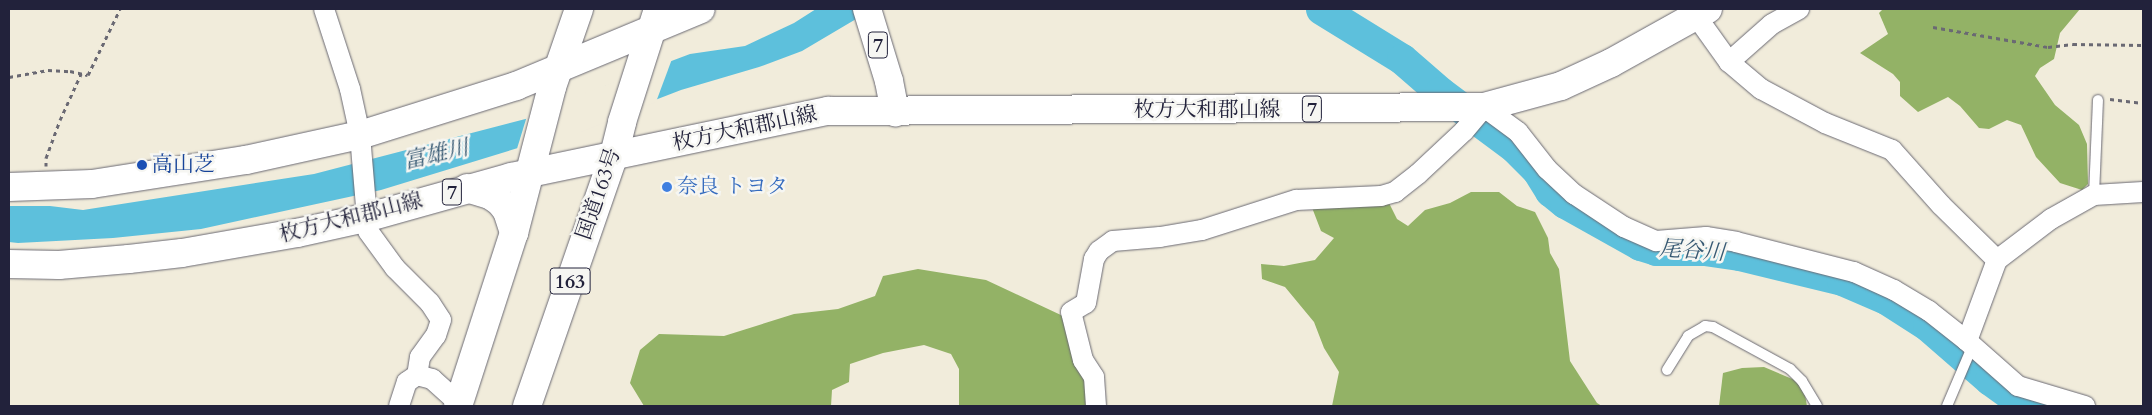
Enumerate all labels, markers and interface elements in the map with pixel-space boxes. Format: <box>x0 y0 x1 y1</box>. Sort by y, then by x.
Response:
road number: 7 <box>867 28 889 62</box>
road number: 7 <box>1301 92 1323 126</box>
street label: 枚方大和郡山線 <box>1134 97 1280 123</box>
street label: 枚方大和郡山線 <box>670 101 820 157</box>
water label: 富雄川 <box>401 135 471 175</box>
street label: 国道163号 <box>572 145 626 243</box>
place label: 高山芝 <box>152 152 215 178</box>
marker: 高山芝 <box>136 159 148 171</box>
road number: 7 <box>441 174 463 210</box>
place label: 奈良 トヨタ <box>677 174 788 200</box>
marker: 奈良 トヨタ <box>661 181 673 193</box>
street label: 枚方大和郡山線 <box>277 188 425 248</box>
water label: 尾谷川 <box>1658 236 1726 266</box>
road number: 163 <box>549 264 591 298</box>

